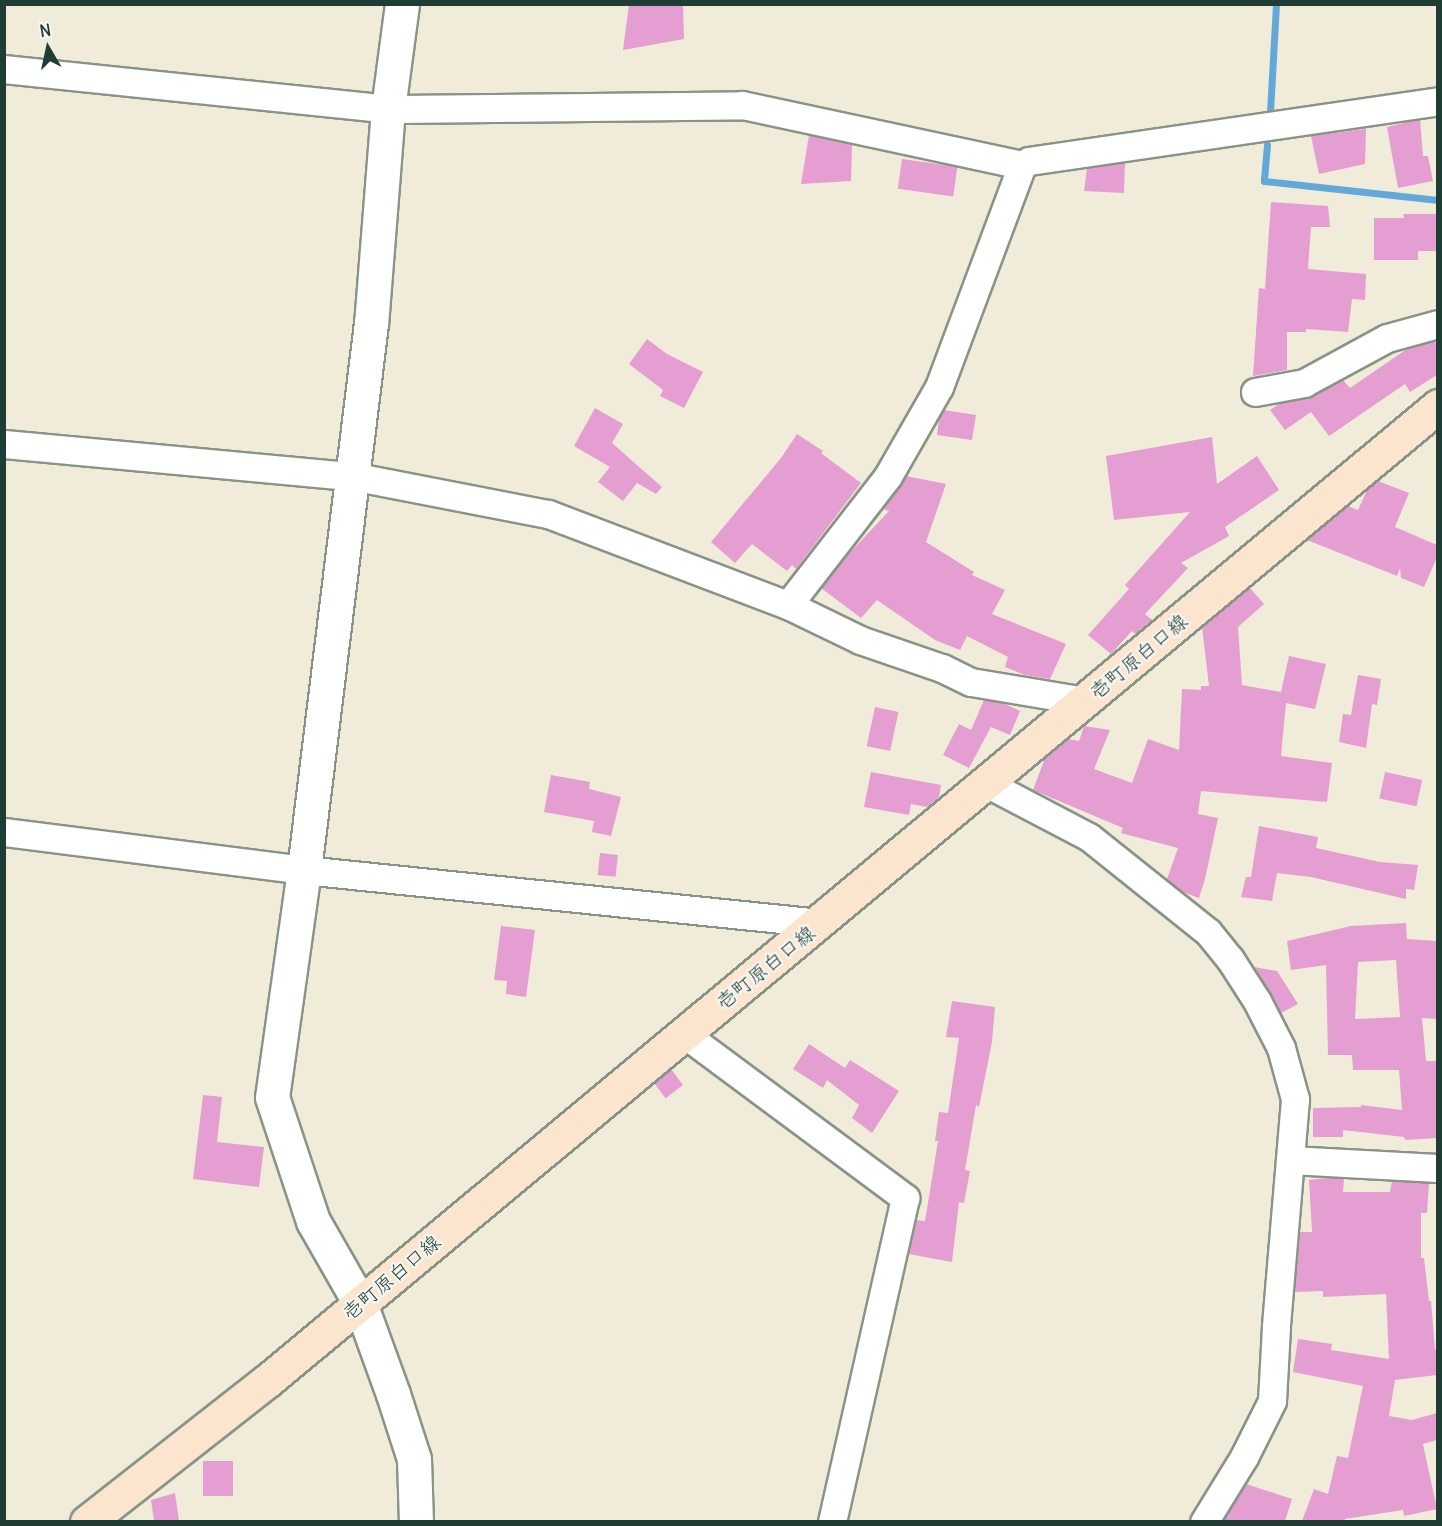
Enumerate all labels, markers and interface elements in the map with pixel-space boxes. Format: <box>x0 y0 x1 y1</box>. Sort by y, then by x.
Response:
north arrow <box>18 18 78 78</box>
text: N <box>38 19 52 41</box>
street label: 壱町原白口線 <box>1084 608 1192 704</box>
street label: 壱町原白口線 <box>711 920 819 1014</box>
street label: 壱町原白口線 <box>337 1229 445 1325</box>

